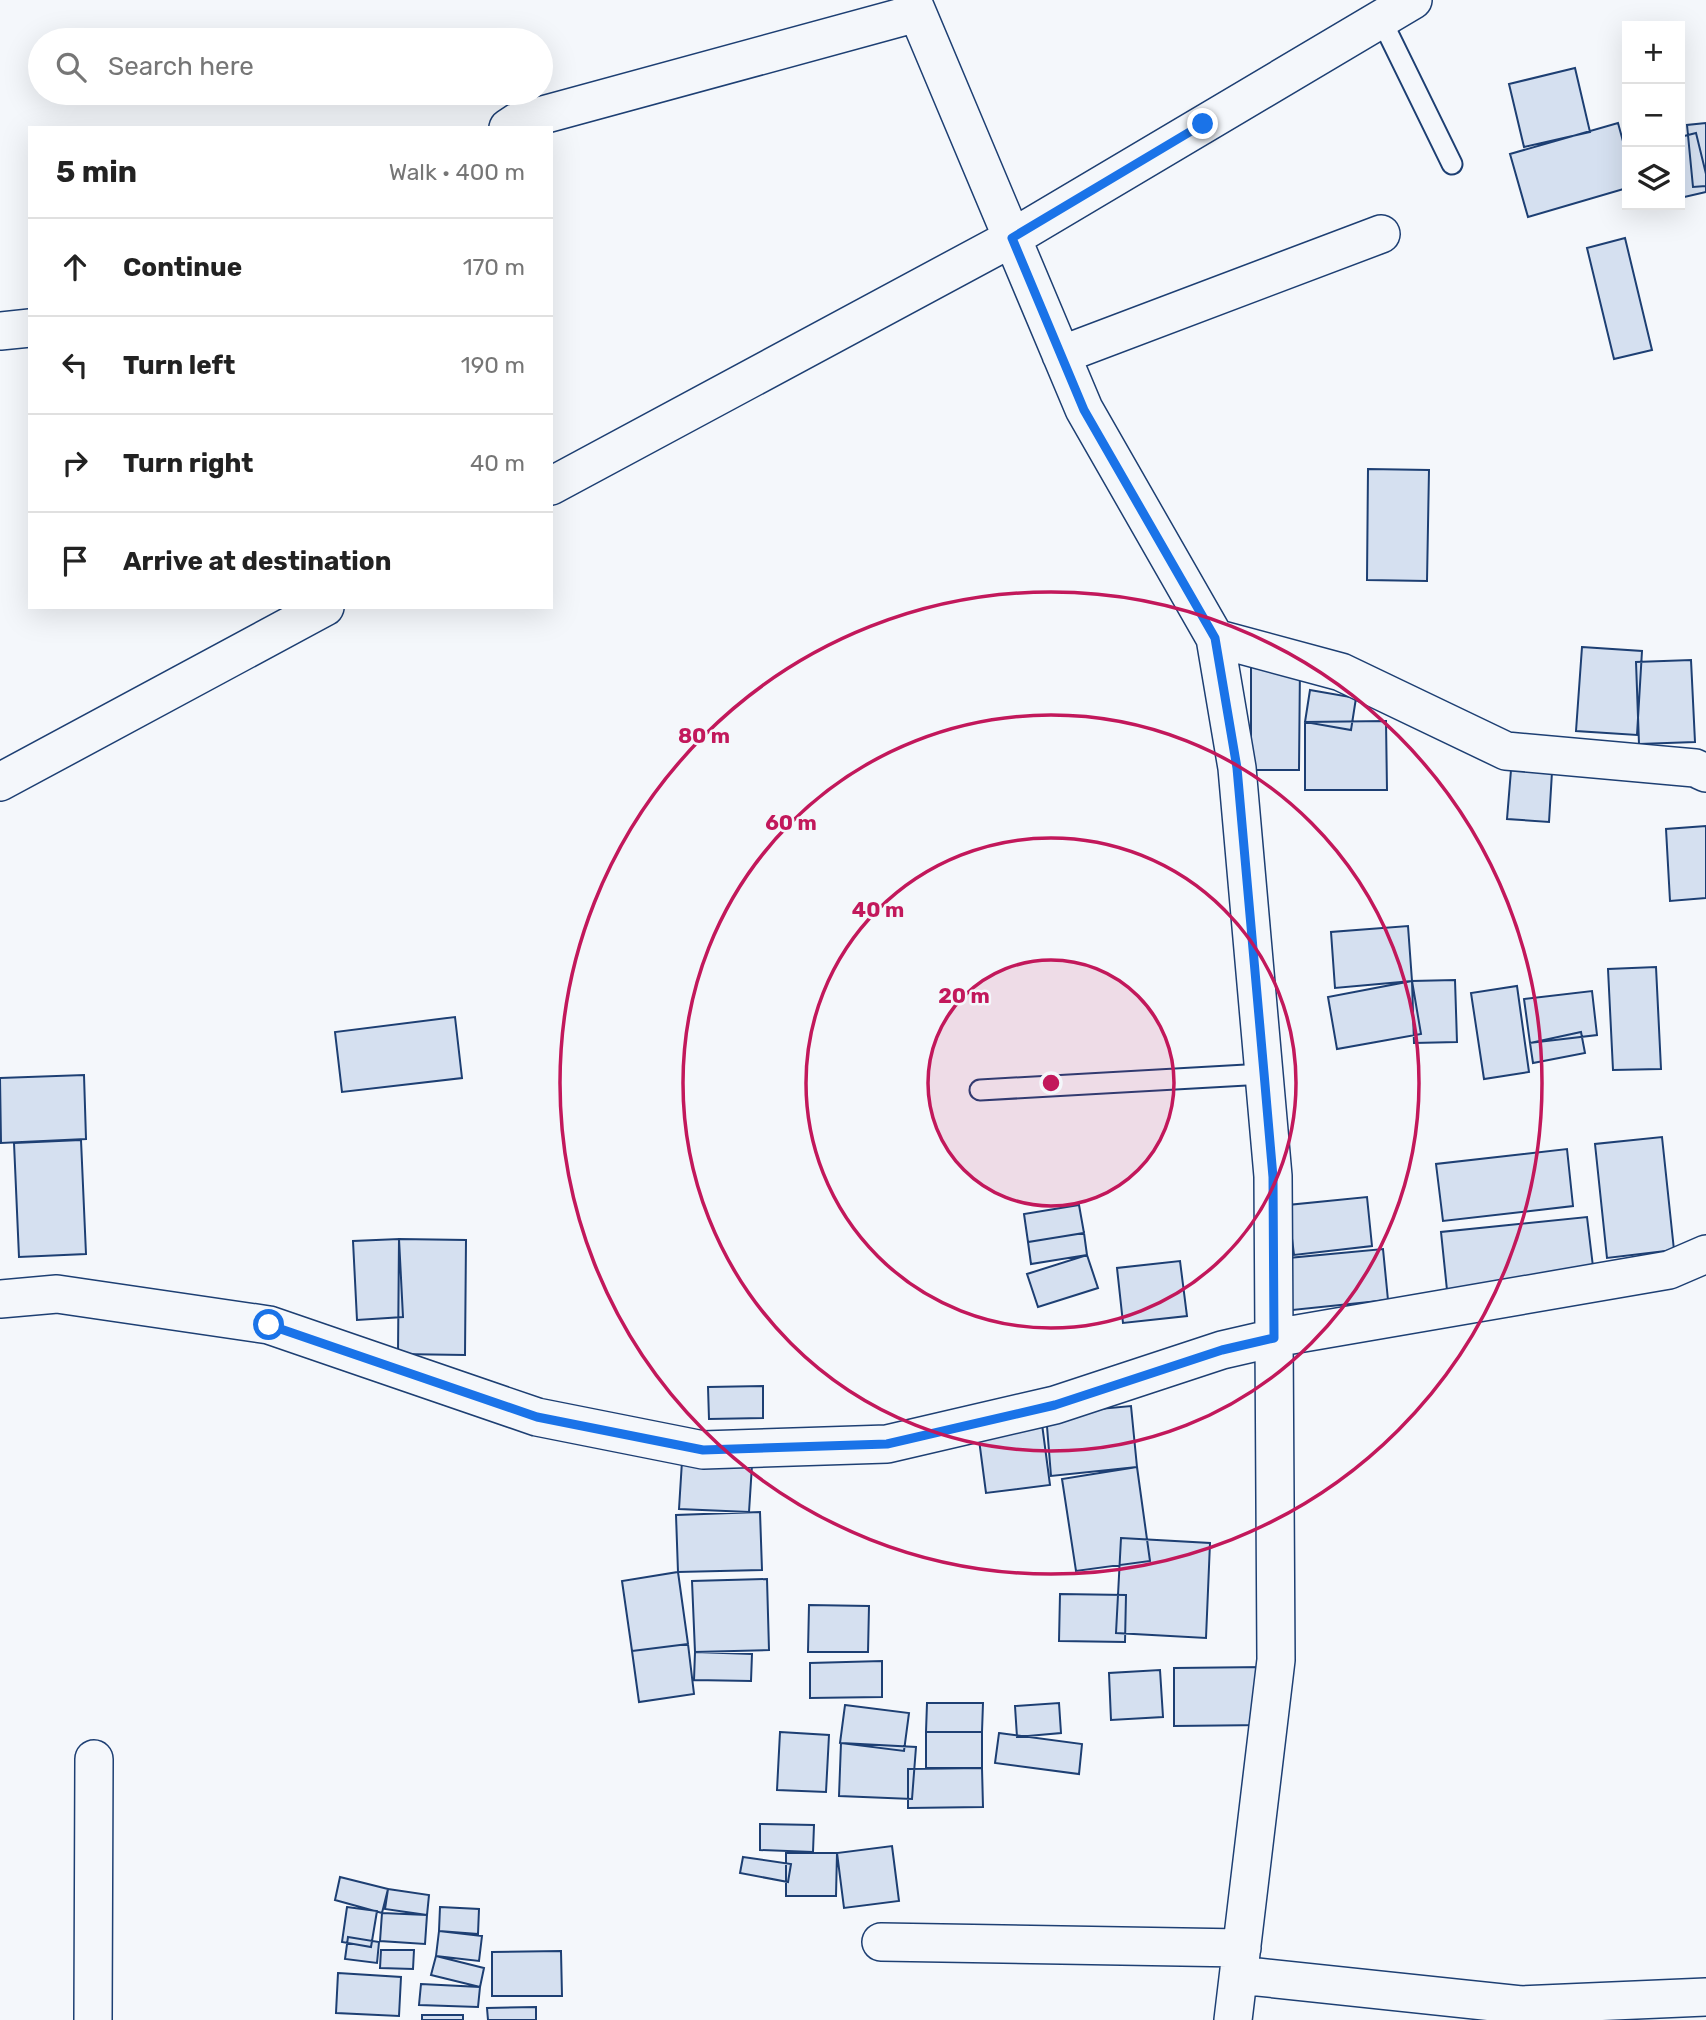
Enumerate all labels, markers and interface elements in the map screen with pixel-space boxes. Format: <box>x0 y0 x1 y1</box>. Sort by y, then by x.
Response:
map controls <box>1622 21 1685 210</box>
button: + <box>1622 21 1685 84</box>
search box <box>28 28 553 105</box>
icon: search <box>52 48 90 86</box>
text: Search here <box>108 51 254 82</box>
button: − <box>1622 84 1685 147</box>
route end <box>1187 108 1218 139</box>
button: layers <box>1622 147 1685 210</box>
text: 5 min <box>56 154 137 190</box>
text: Walk · 400 m <box>389 158 525 186</box>
icon: ahead <box>56 248 94 286</box>
text: Continue <box>123 252 242 283</box>
text: 170 m <box>463 253 525 281</box>
icon: left <box>56 346 94 384</box>
text: Turn left <box>123 350 235 381</box>
text: 190 m <box>461 351 525 379</box>
icon: right <box>56 444 94 482</box>
text: Turn right <box>123 448 253 479</box>
text: 40 m <box>470 449 525 477</box>
icon: arrive <box>56 542 94 580</box>
text: Arrive at destination <box>123 546 391 577</box>
text: 80 m <box>678 723 730 748</box>
text: 60 m <box>765 810 817 835</box>
text: 40 m <box>852 897 904 922</box>
text: 20 m <box>938 983 990 1008</box>
centre of rings <box>1039 1071 1063 1095</box>
route start <box>253 1309 284 1340</box>

